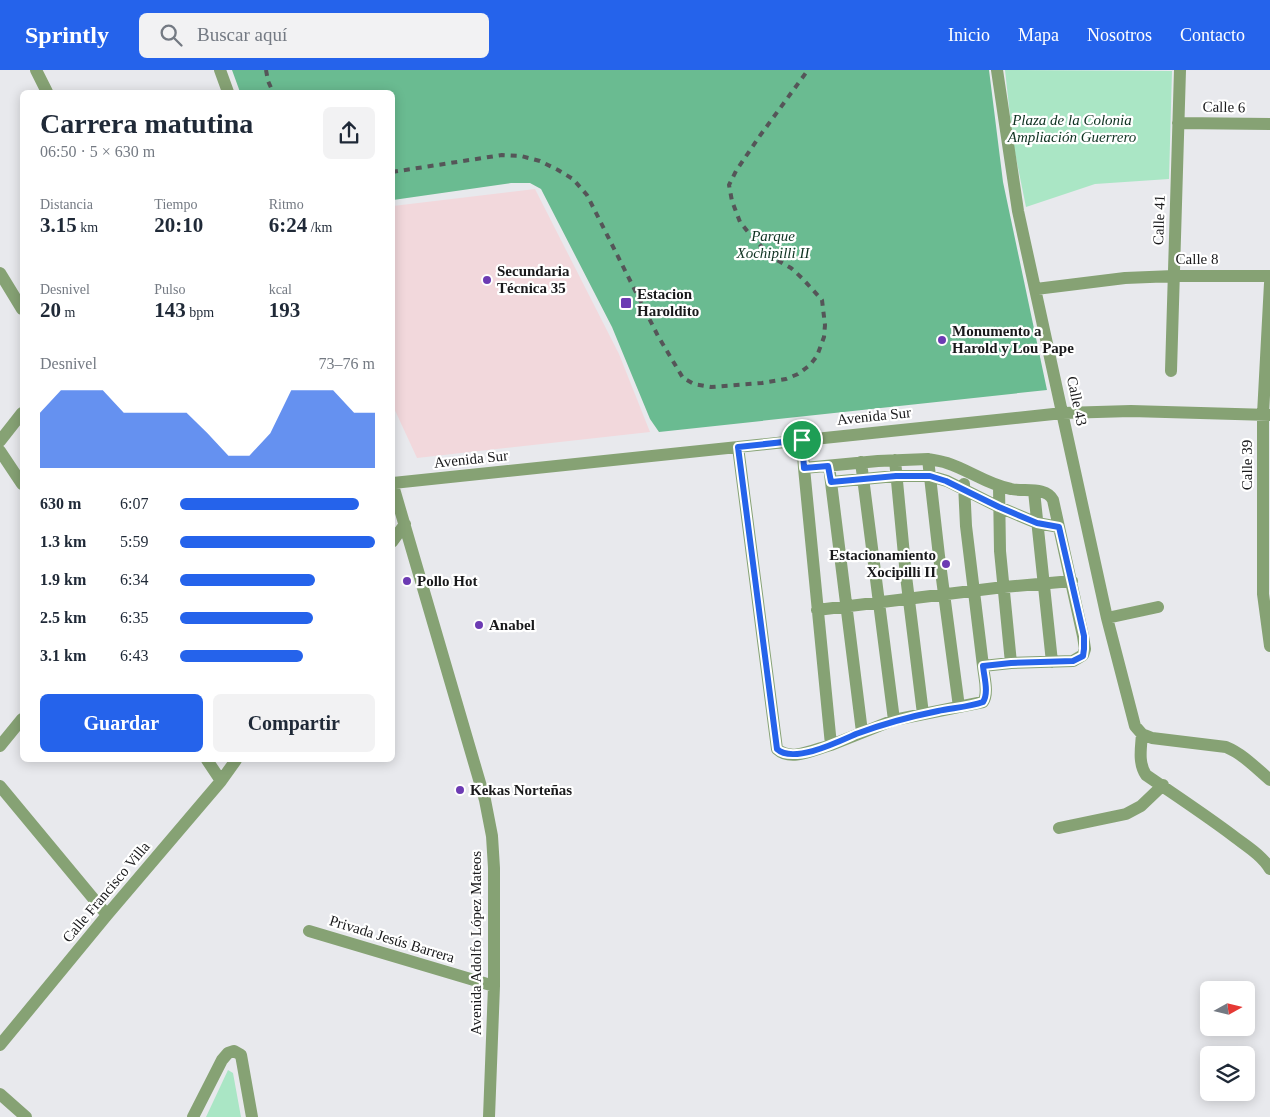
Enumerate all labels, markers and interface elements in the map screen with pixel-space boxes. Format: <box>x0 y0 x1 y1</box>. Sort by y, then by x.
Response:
search box <box>139 13 489 58</box>
icon: search <box>157 21 185 49</box>
text: Sprintly <box>25 22 109 48</box>
text: Buscar aquí <box>197 24 287 45</box>
text: Inicio <box>948 25 990 45</box>
text: Mapa <box>1018 25 1059 45</box>
text: Nosotros <box>1087 25 1152 45</box>
text: Contacto <box>1180 25 1245 45</box>
street label: Calle 6 <box>1202 99 1246 115</box>
button: share <box>323 107 375 159</box>
text: Carrera matutina <box>40 108 253 139</box>
park label: Plaza de la Colonia Ampliación Guerrero <box>1007 112 1137 145</box>
text: 06:50 · 5 × 630 m <box>40 143 155 160</box>
street label: Calle 41 <box>1150 195 1168 245</box>
text: Distancia <box>40 197 93 212</box>
text: Tiempo <box>154 197 197 212</box>
text: Ritmo <box>269 197 304 212</box>
text: 3.15 <box>40 213 77 237</box>
text: 20:10 <box>154 213 203 237</box>
text: 6:24 <box>269 213 307 237</box>
text: km <box>77 220 98 235</box>
text: /km <box>307 220 332 235</box>
park label: Parque Xochipilli II <box>736 228 810 261</box>
street label: Calle 8 <box>1176 251 1218 267</box>
place label: Secundaria Técnica 35 <box>497 263 570 296</box>
marker: Secundaria Técnica 35 <box>481 274 493 286</box>
text: Desnivel <box>40 282 90 297</box>
text: Pulso <box>154 282 185 297</box>
text: kcal <box>269 282 292 297</box>
place label: Estacion Haroldito <box>637 286 699 319</box>
marker: Estacion Haroldito <box>619 296 633 310</box>
text: 20 <box>40 298 61 322</box>
text: 143 <box>154 298 186 322</box>
text: 193 <box>269 298 300 322</box>
text: m <box>61 305 75 320</box>
text: bpm <box>186 305 214 320</box>
place label: Monumento a Harold y Lou Pape <box>952 323 1074 356</box>
marker: Monumento a Harold y Lou Pape <box>936 334 948 346</box>
text: Desnivel <box>40 355 97 372</box>
text: 73–76 m <box>319 355 375 372</box>
street label: Calle 43 <box>1064 375 1090 427</box>
street label: Avenida Sur <box>836 404 912 428</box>
pin <box>781 419 823 461</box>
icon: arrive <box>788 426 816 454</box>
street label: Calle 39 <box>1239 440 1255 490</box>
street label: Avenida Sur <box>433 447 509 471</box>
text: 630 m <box>40 495 81 512</box>
text: 6:07 <box>120 495 148 512</box>
text: 1.3 km <box>40 533 86 550</box>
text: 5:59 <box>120 533 148 550</box>
place label: Estacionamiento Xocipilli II <box>829 547 936 580</box>
marker: Estacionamiento Xocipilli II <box>940 558 952 570</box>
text: 1.9 km <box>40 571 86 588</box>
text: 6:34 <box>120 571 148 588</box>
place label: Pollo Hot <box>417 573 477 589</box>
marker: Pollo Hot <box>401 575 413 587</box>
text: 2.5 km <box>40 609 86 626</box>
text: 6:35 <box>120 609 148 626</box>
place label: Anabel <box>489 617 535 633</box>
marker: Anabel <box>473 619 485 631</box>
text: 3.1 km <box>40 647 86 664</box>
text: 6:43 <box>120 647 148 664</box>
button: Guardar <box>40 694 203 752</box>
button: Compartir <box>213 694 375 752</box>
place label: Kekas Norteñas <box>470 782 572 798</box>
marker: Kekas Norteñas <box>454 784 466 796</box>
street label: Calle Francisco Villa <box>59 838 153 946</box>
street label: Avenida Adolfo López Mateos <box>468 851 484 1035</box>
street label: Privada Jesús Barrera <box>328 912 457 966</box>
north arrow <box>1200 981 1255 1036</box>
map controls <box>1200 981 1255 1101</box>
button: layers <box>1200 1046 1255 1101</box>

